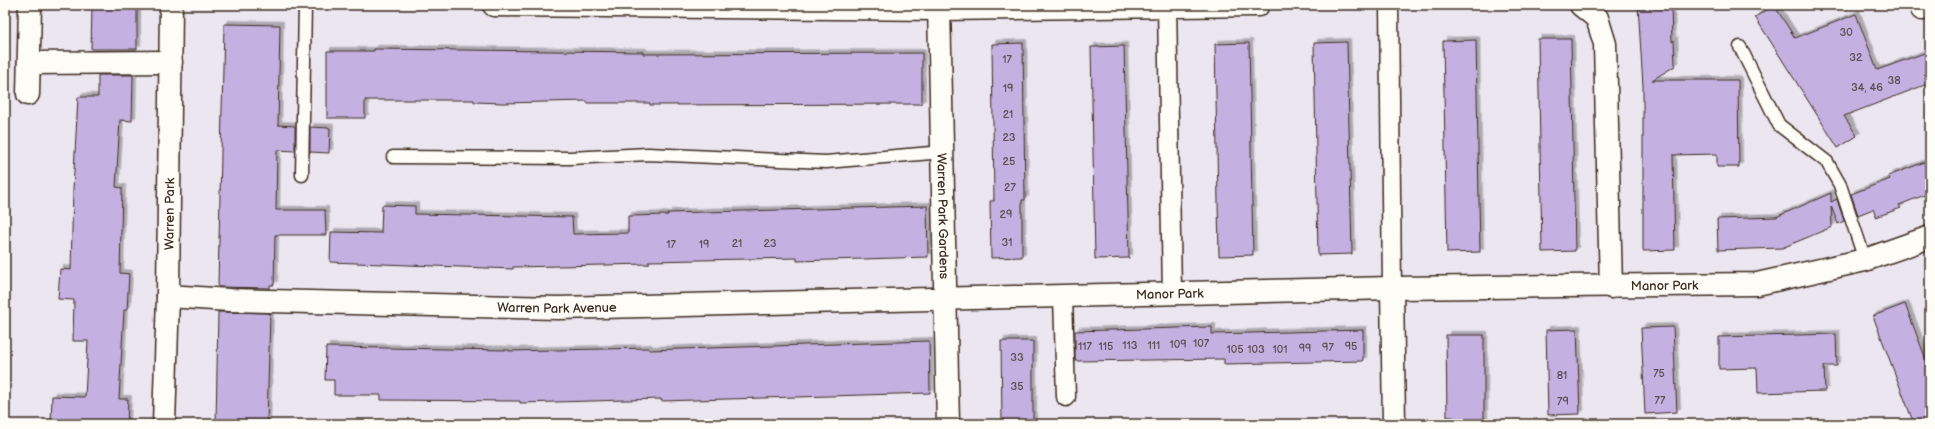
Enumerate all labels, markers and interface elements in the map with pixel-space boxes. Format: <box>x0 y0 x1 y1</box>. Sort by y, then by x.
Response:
house number: 30 <box>1839 26 1853 39</box>
house number: 32 <box>1849 51 1863 64</box>
house number: 17 <box>1002 53 1012 66</box>
house number: 38 <box>1887 74 1901 87</box>
house number: 34, 46 <box>1851 81 1883 94</box>
house number: 19 <box>1003 82 1013 95</box>
house number: 21 <box>1003 108 1013 121</box>
house number: 23 <box>1002 131 1016 144</box>
street label: Warren Park Gardens <box>933 153 952 280</box>
house number: 25 <box>1003 155 1015 168</box>
street label: Warren Park <box>161 177 178 250</box>
house number: 27 <box>1004 181 1017 194</box>
house number: 29 <box>1000 208 1012 221</box>
house number: 31 <box>1001 236 1013 249</box>
house number: 21 <box>732 237 742 250</box>
house number: 23 <box>763 237 777 250</box>
house number: 17 <box>666 238 676 251</box>
house number: 19 <box>699 238 709 251</box>
street label: Manor Park <box>1631 278 1699 294</box>
street label: Manor Park <box>1136 286 1204 303</box>
street label: Warren Park Avenue <box>497 300 617 317</box>
house number: 107 <box>1193 337 1210 350</box>
house number: 109 <box>1169 338 1187 351</box>
house number: 113 <box>1122 339 1138 352</box>
house number: 111 <box>1148 339 1160 352</box>
house number: 117 <box>1078 340 1093 353</box>
house number: 115 <box>1099 340 1113 353</box>
house number: 95 <box>1345 340 1357 353</box>
house number: 97 <box>1322 341 1334 354</box>
house number: 99 <box>1299 342 1311 355</box>
house number: 105 <box>1226 343 1244 356</box>
house number: 103 <box>1247 343 1265 356</box>
house number: 101 <box>1273 343 1287 356</box>
house number: 33 <box>1010 351 1024 364</box>
house number: 75 <box>1653 367 1665 380</box>
house number: 81 <box>1557 369 1567 382</box>
house number: 35 <box>1010 380 1024 393</box>
house number: 77 <box>1655 394 1666 407</box>
house number: 79 <box>1557 395 1569 408</box>

